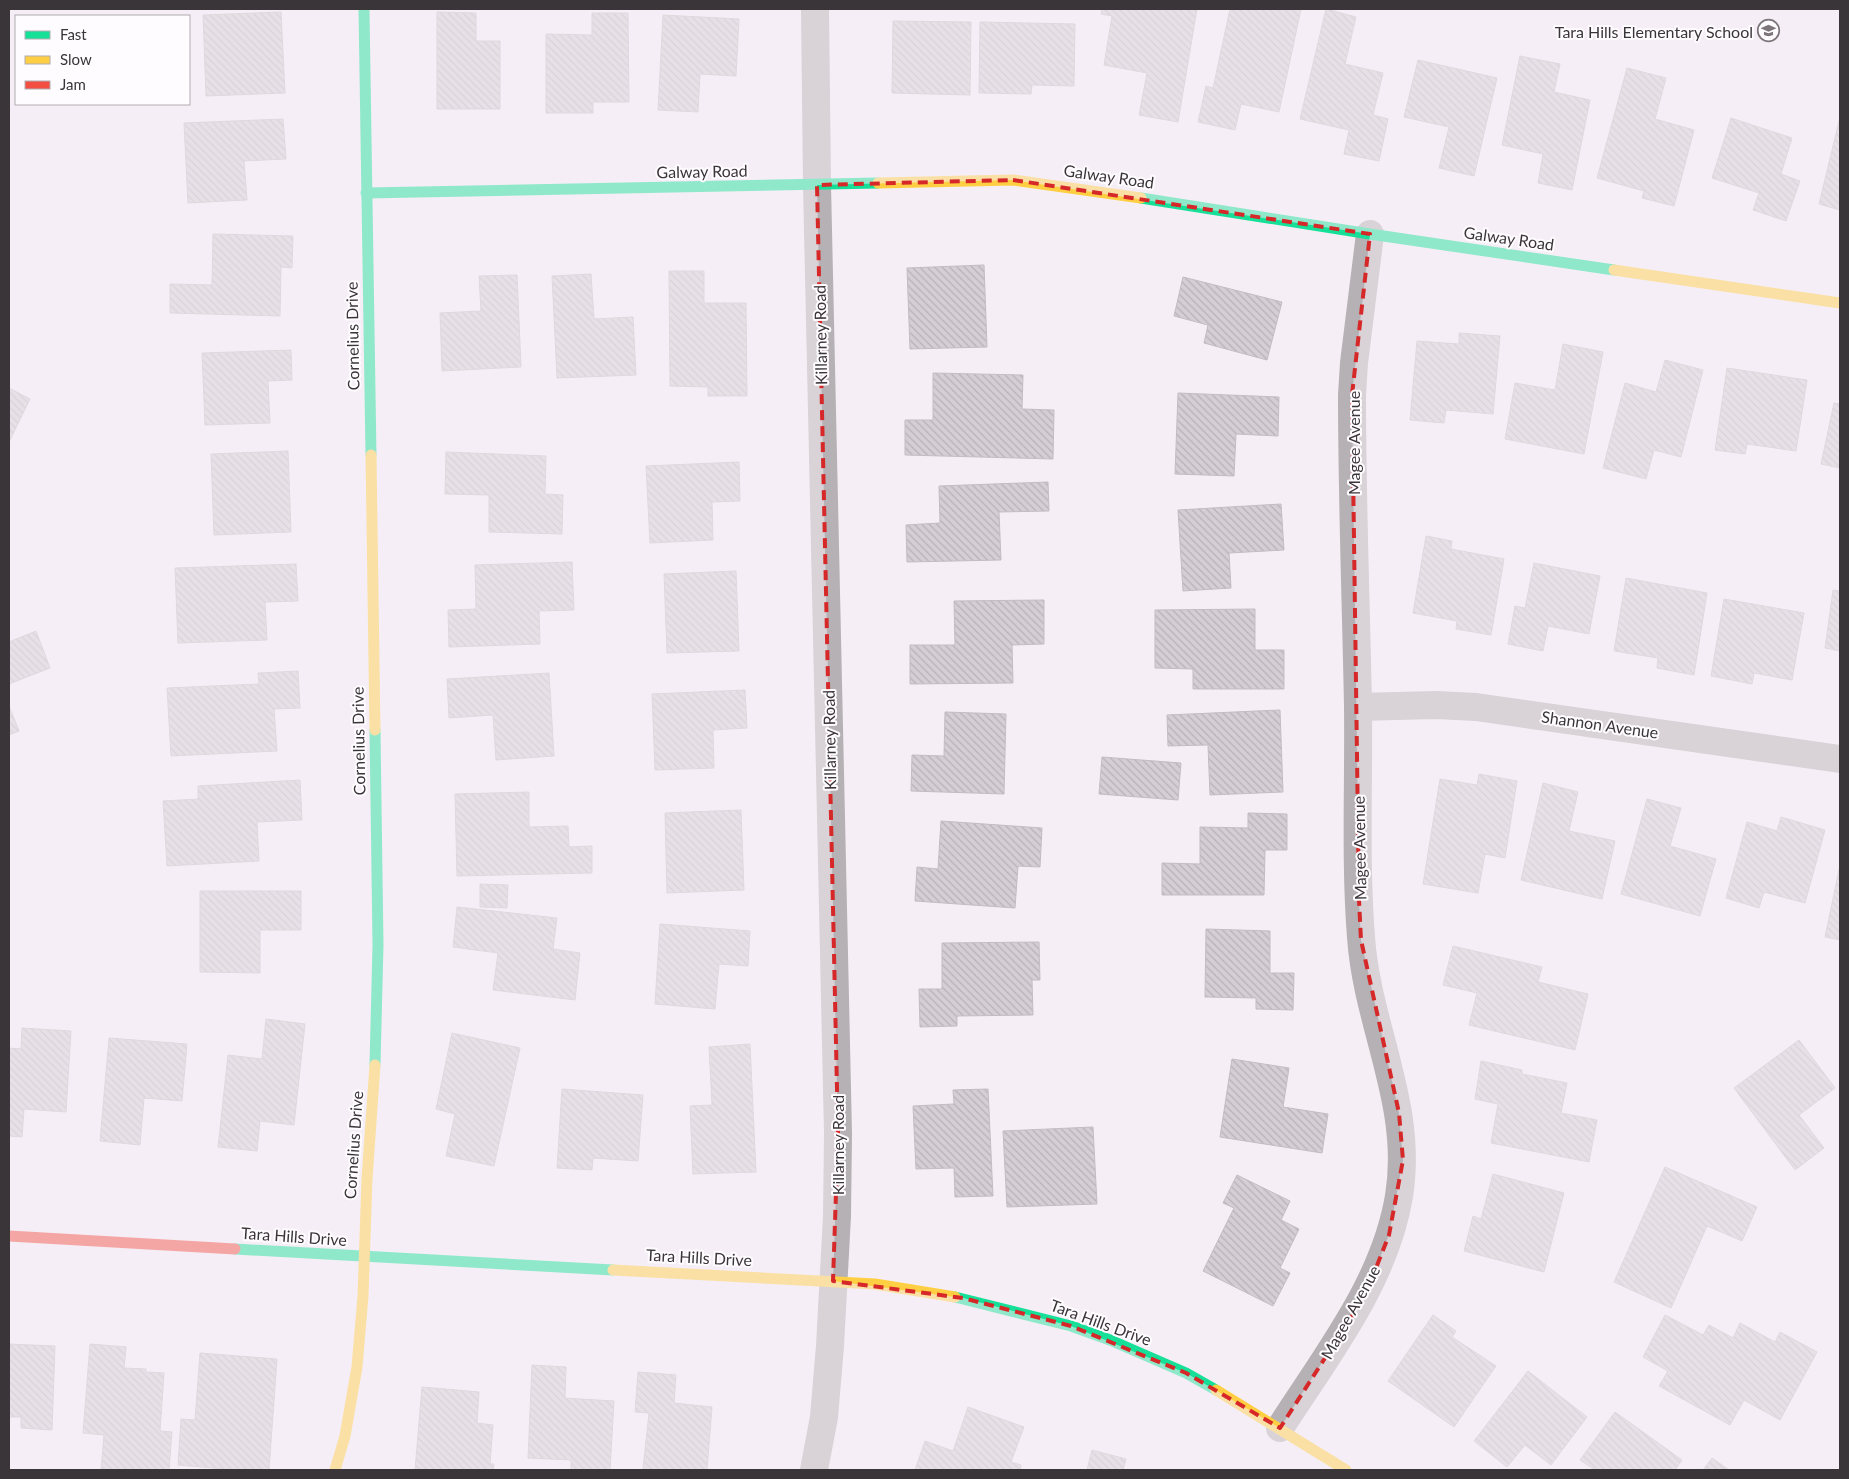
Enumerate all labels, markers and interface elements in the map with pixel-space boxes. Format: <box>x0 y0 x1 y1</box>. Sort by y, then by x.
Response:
legend <box>15 15 190 105</box>
school or university icon: Tara Hills Elementary School <box>1757 19 1781 43</box>
place label: Tara Hills Elementary School <box>1555 22 1753 41</box>
text: Fast <box>60 25 87 43</box>
text: Slow <box>60 50 92 68</box>
text: Jam <box>60 75 86 93</box>
street label: Galway Road <box>1063 160 1155 192</box>
street label: Galway Road <box>656 161 748 181</box>
street label: Galway Road <box>1463 222 1555 254</box>
street label: Cornelius Drive <box>342 282 362 390</box>
street label: Killarney Road <box>810 285 830 385</box>
street label: Magee Avenue <box>1344 391 1363 495</box>
street label: Cornelius Drive <box>348 687 368 795</box>
street label: Killarney Road <box>819 690 839 790</box>
street label: Shannon Avenue <box>1540 706 1660 742</box>
street label: Magee Avenue <box>1349 796 1369 900</box>
street label: Cornelius Drive <box>340 1090 366 1200</box>
street label: Killarney Road <box>828 1095 847 1195</box>
street label: Tara Hills Drive <box>240 1223 348 1249</box>
street label: Tara Hills Drive <box>646 1245 752 1269</box>
street label: Magee Avenue <box>1316 1262 1384 1362</box>
street label: Tara Hills Drive <box>1048 1295 1154 1349</box>

